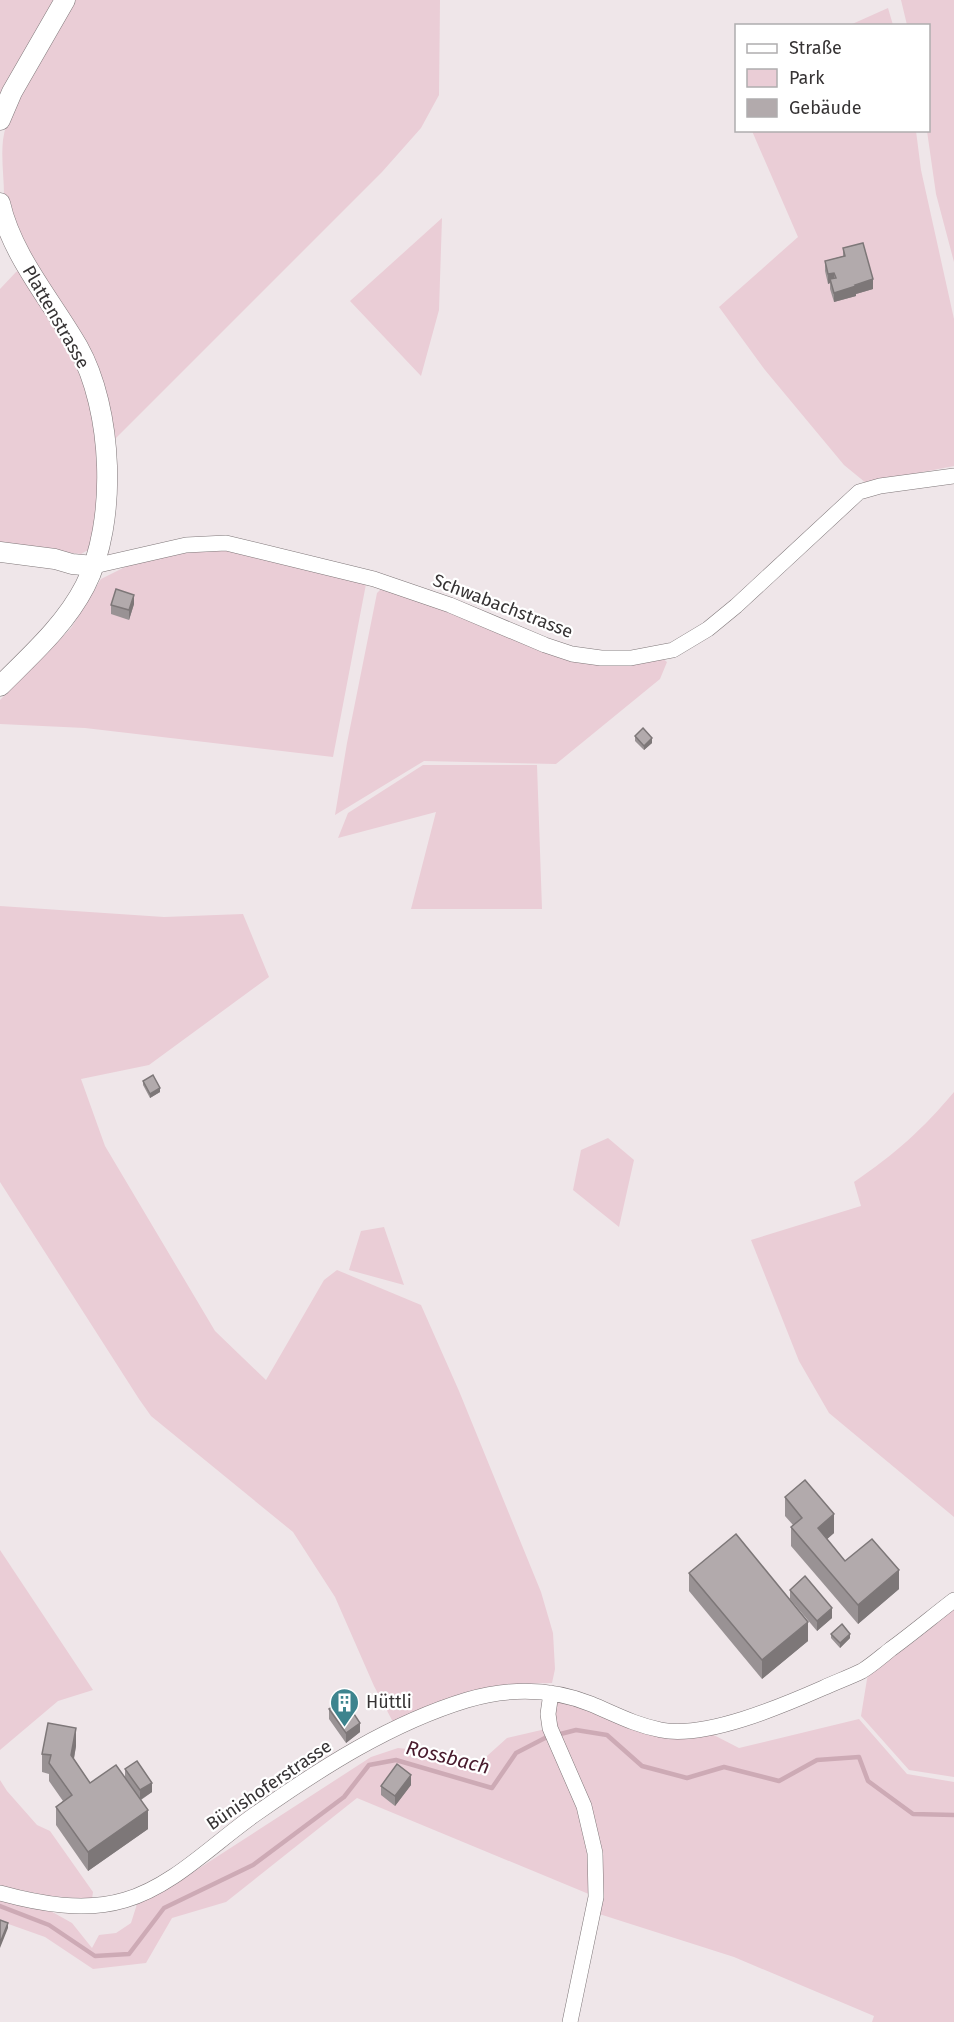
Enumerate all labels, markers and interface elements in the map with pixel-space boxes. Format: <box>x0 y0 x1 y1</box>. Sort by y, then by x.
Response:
legend <box>735 24 930 132</box>
text: Straße <box>789 37 842 59</box>
text: Park <box>789 67 825 89</box>
text: Gebäude <box>789 97 862 119</box>
street label: Plattenstrasse <box>18 261 94 373</box>
street label: Schwabachstrasse <box>430 569 576 643</box>
building icon: Hüttli <box>329 1686 361 1728</box>
place label: Hüttli <box>366 1691 412 1713</box>
street label: Bünishoferstrasse <box>202 1735 336 1835</box>
water label: Rossbach <box>404 1735 492 1779</box>

